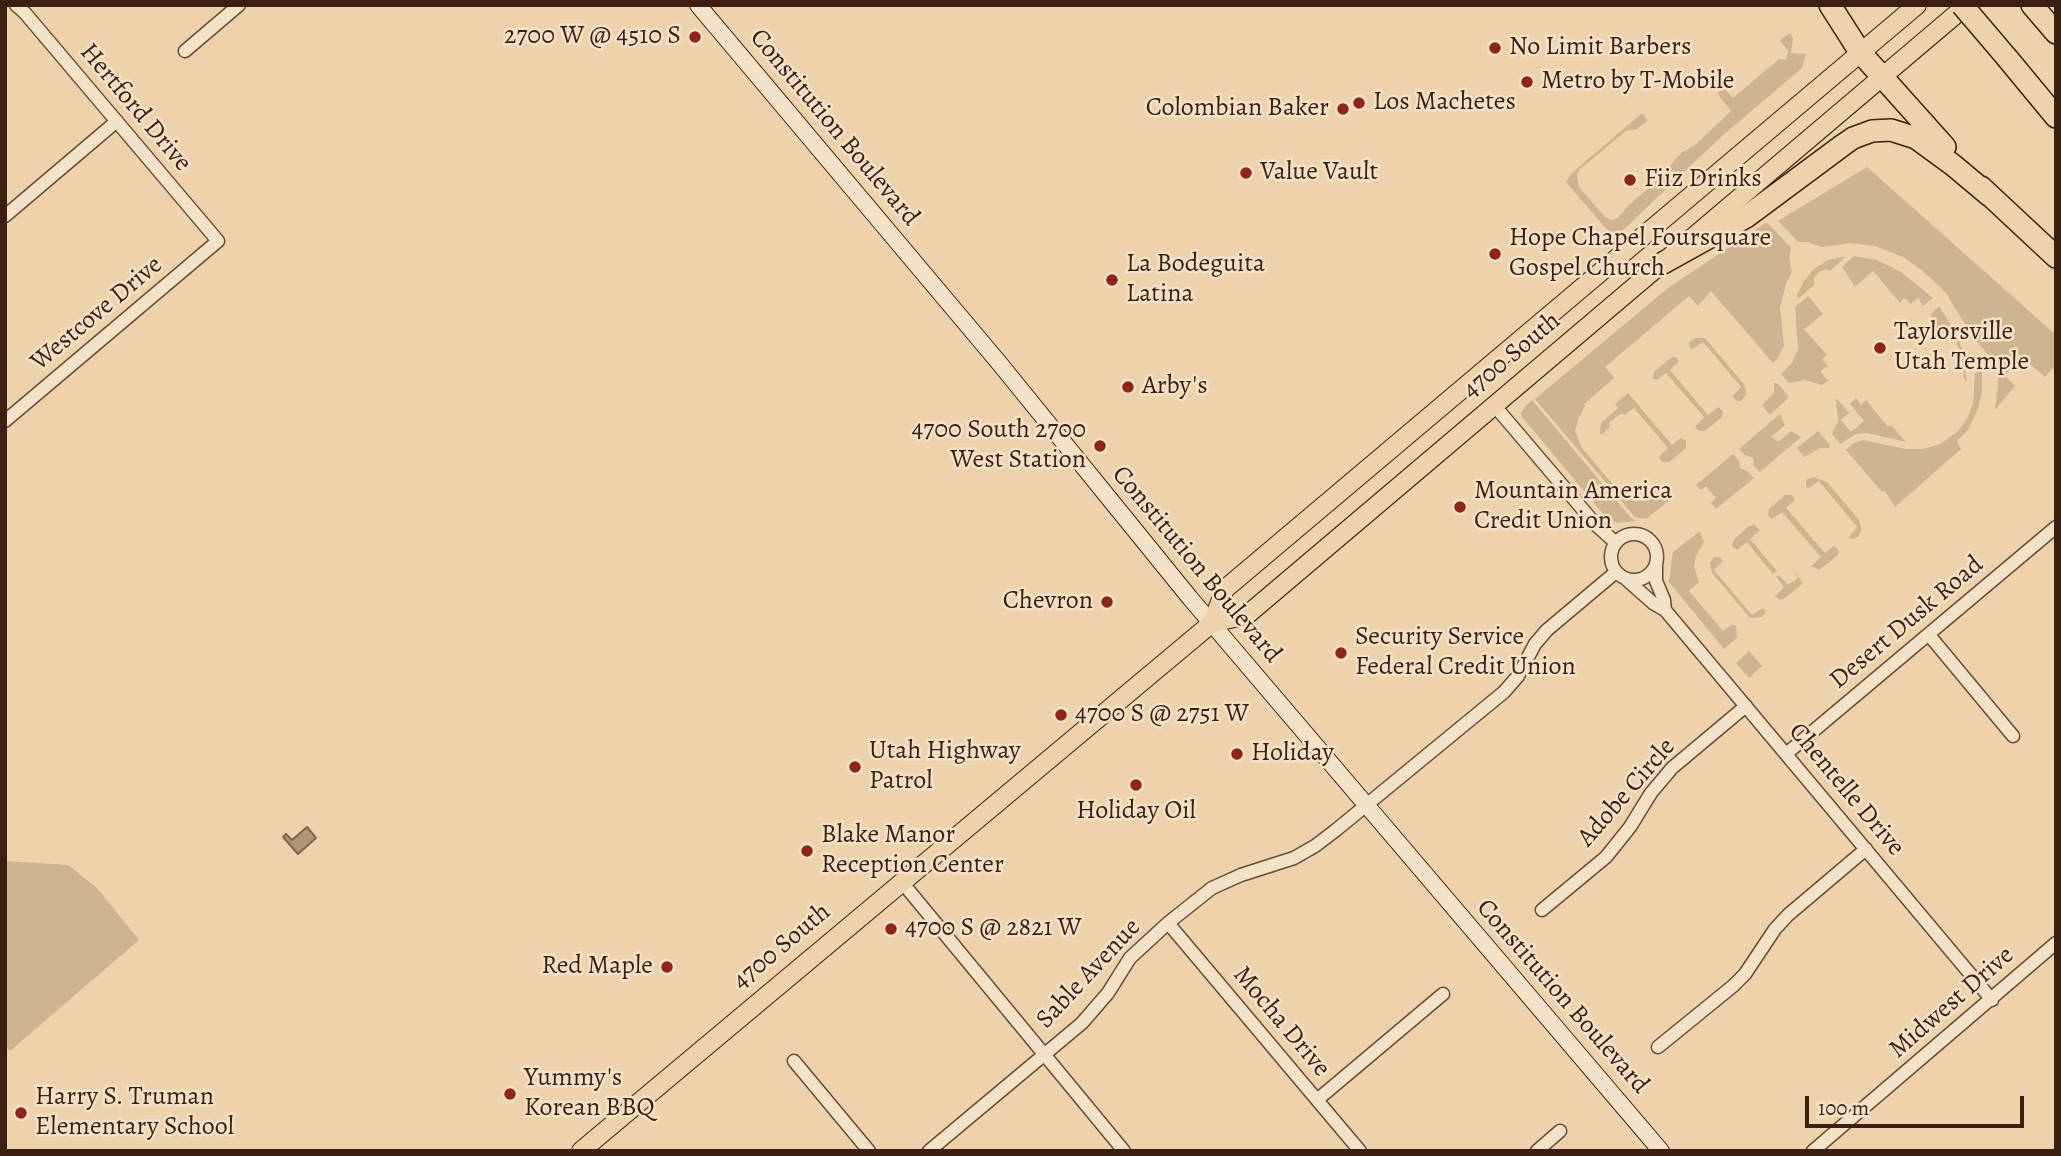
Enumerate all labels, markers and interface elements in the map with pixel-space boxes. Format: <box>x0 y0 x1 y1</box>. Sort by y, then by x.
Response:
place label: 2700 W @ 4510 S <box>504 21 681 53</box>
street label: Constitution Boulevard <box>743 23 925 233</box>
marker: 2700 W @ 4510 S <box>687 29 703 45</box>
place label: No Limit Barbers <box>1509 32 1691 64</box>
street label: Hertford Drive <box>72 38 198 178</box>
marker: No Limit Barbers <box>1487 40 1503 56</box>
place label: Metro by T-Mobile <box>1541 66 1735 98</box>
marker: Metro by T-Mobile <box>1519 74 1535 90</box>
place label: Los Machetes <box>1373 87 1516 119</box>
place label: Colombian Baker <box>1146 93 1329 125</box>
marker: Los Machetes <box>1351 95 1367 111</box>
marker: Colombian Baker <box>1335 101 1351 117</box>
place label: Value Vault <box>1260 157 1378 189</box>
place label: Fiiz Drinks <box>1644 164 1762 196</box>
marker: Value Vault <box>1238 165 1254 181</box>
marker: Fiiz Drinks <box>1622 172 1638 188</box>
place label: Hope Chapel Foursquare Gospel Church <box>1509 223 1771 284</box>
marker: Hope Chapel Foursquare Gospel Church <box>1487 246 1503 262</box>
place label: La Bodeguita Latina <box>1126 249 1265 310</box>
street label: Westcove Drive <box>25 250 169 378</box>
marker: La Bodeguita Latina <box>1104 272 1120 288</box>
street label: 4700 South <box>1457 306 1567 406</box>
place label: Taylorsville Utah Temple <box>1894 317 2029 378</box>
marker: Taylorsville Utah Temple <box>1872 340 1888 356</box>
place label: Arby's <box>1142 371 1208 403</box>
marker: Arby's <box>1120 379 1136 395</box>
place label: 4700 South 2700 West Station <box>912 415 1086 476</box>
marker: 4700 South 2700 West Station <box>1092 438 1108 454</box>
street label: Constitution Boulevard <box>1105 460 1287 670</box>
place label: Mountain America Credit Union <box>1474 476 1672 538</box>
marker: Mountain America Credit Union <box>1452 499 1468 515</box>
street label: Desert Dusk Road <box>1824 550 1990 696</box>
place label: Chevron <box>1003 586 1093 618</box>
marker: Chevron <box>1099 594 1115 610</box>
place label: Security Service Federal Credit Union <box>1355 622 1576 684</box>
marker: Security Service Federal Credit Union <box>1333 645 1349 661</box>
place label: 4700 S @ 2751 W <box>1075 699 1249 731</box>
marker: 4700 S @ 2751 W <box>1053 707 1069 723</box>
street label: Chentelle Drive <box>1781 717 1911 863</box>
street label: Adobe Circle <box>1571 732 1683 854</box>
place label: Utah Highway Patrol <box>869 736 1021 798</box>
place label: Holiday <box>1251 738 1334 770</box>
marker: Holiday <box>1229 746 1245 762</box>
marker: Utah Highway Patrol <box>847 759 863 775</box>
marker: Holiday Oil <box>1128 777 1144 793</box>
place label: Holiday Oil <box>1076 796 1196 828</box>
place label: Blake Manor Reception Center <box>821 820 1004 882</box>
marker: Blake Manor Reception Center <box>799 843 815 859</box>
street label: Constitution Boulevard <box>1469 893 1655 1101</box>
street label: 4700 South <box>727 897 837 997</box>
street label: Sable Avenue <box>1030 912 1148 1036</box>
place label: 4700 S @ 2821 W <box>905 913 1082 945</box>
marker: 4700 S @ 2821 W <box>883 921 899 937</box>
street label: Midwest Drive <box>1883 940 2021 1066</box>
place label: Red Maple <box>542 951 653 983</box>
marker: Red Maple <box>659 959 675 975</box>
street label: Mocha Drive <box>1226 960 1336 1084</box>
place label: Yummy's Korean BBQ <box>524 1063 655 1124</box>
place label: Harry S. Truman Elementary School <box>35 1082 234 1144</box>
scale bar <box>1809 1082 2028 1126</box>
marker: Yummy's Korean BBQ <box>502 1086 518 1102</box>
text: 100 m <box>1818 1094 1869 1122</box>
marker: Harry S. Truman Elementary School <box>13 1105 29 1121</box>

